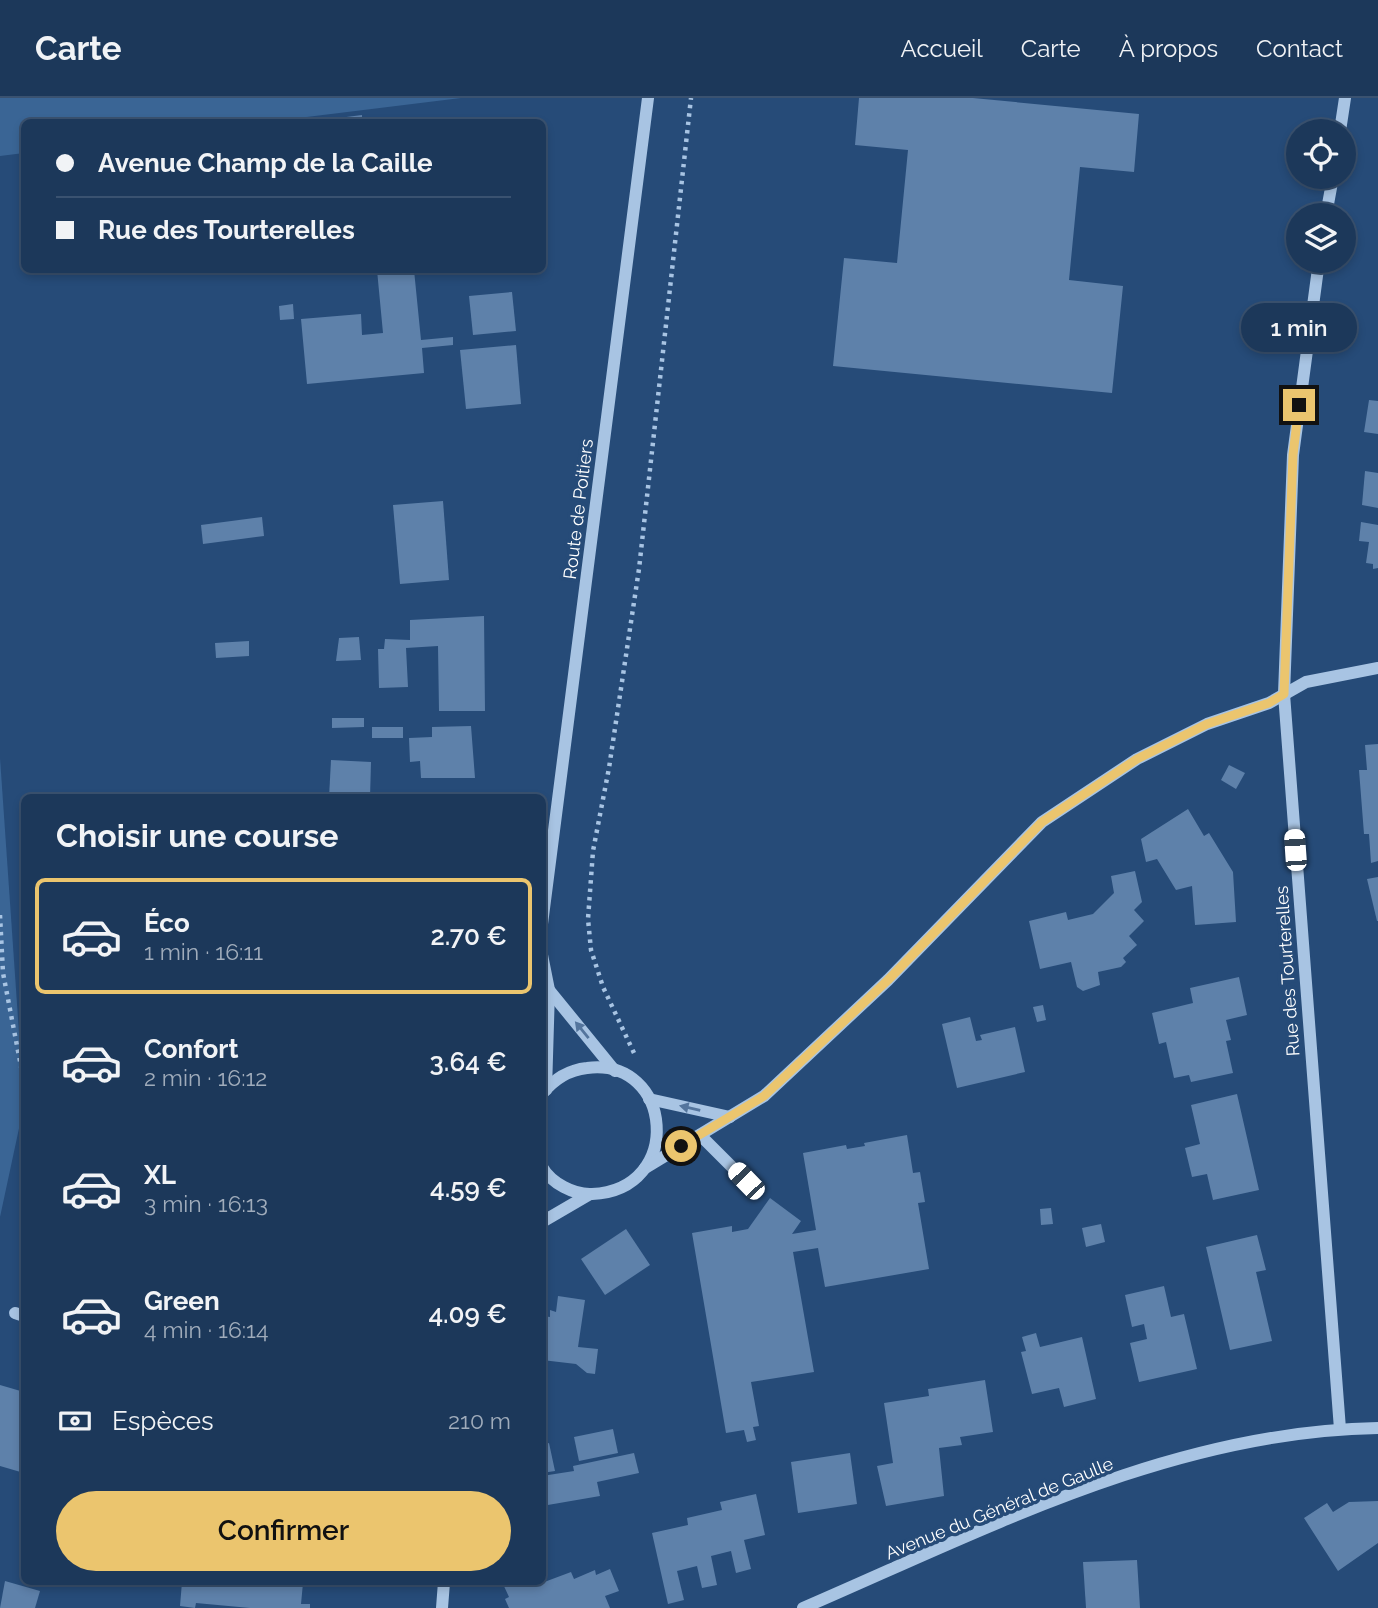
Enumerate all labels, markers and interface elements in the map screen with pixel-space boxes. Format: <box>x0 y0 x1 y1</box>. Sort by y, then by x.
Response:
text: Carte <box>35 29 122 68</box>
text: Accueil <box>901 34 983 63</box>
text: Carte <box>1021 34 1081 63</box>
text: À propos <box>1119 34 1218 63</box>
text: Contact <box>1256 34 1343 63</box>
map controls <box>1286 119 1356 273</box>
button: locate <box>1286 119 1356 189</box>
text: Avenue Champ de la Caille <box>98 148 432 178</box>
button: layers <box>1286 203 1356 273</box>
text: Rue des Tourterelles <box>98 215 355 245</box>
callout: 1 min <box>1241 303 1357 352</box>
text: 1 min <box>1270 314 1328 341</box>
route end <box>1283 389 1315 421</box>
street label: Route de Poitiers <box>559 437 597 580</box>
text: Choisir une course <box>56 817 339 854</box>
car <box>1284 828 1307 872</box>
street label: Rue des Tourterelles <box>1271 885 1303 1057</box>
icon: car <box>60 905 123 968</box>
text: Éco <box>144 908 190 938</box>
text: 2.70 € <box>430 921 507 951</box>
text: 1 min · 16:11 <box>144 938 263 965</box>
one-way arrow <box>575 1022 590 1039</box>
icon: car <box>60 1031 123 1094</box>
text: Confort <box>144 1034 238 1064</box>
text: 3.64 € <box>430 1047 507 1077</box>
text: 2 min · 16:12 <box>144 1064 267 1091</box>
one-way arrow <box>679 1102 701 1113</box>
route start <box>665 1130 697 1162</box>
icon: car <box>60 1157 123 1220</box>
car <box>724 1159 769 1203</box>
text: XL <box>144 1160 176 1190</box>
text: 4.59 € <box>430 1173 507 1203</box>
text: 3 min · 16:13 <box>144 1190 268 1217</box>
icon: car <box>60 1283 123 1346</box>
text: Green <box>144 1286 220 1316</box>
text: 4.09 € <box>428 1299 507 1329</box>
text: 4 min · 16:14 <box>144 1316 269 1343</box>
icon: cash <box>56 1402 94 1440</box>
text: Espèces <box>112 1406 214 1436</box>
text: 210 m <box>448 1407 511 1434</box>
street label: Avenue du Général de Gaulle <box>882 1452 1116 1563</box>
button: Confirmer <box>56 1491 511 1571</box>

